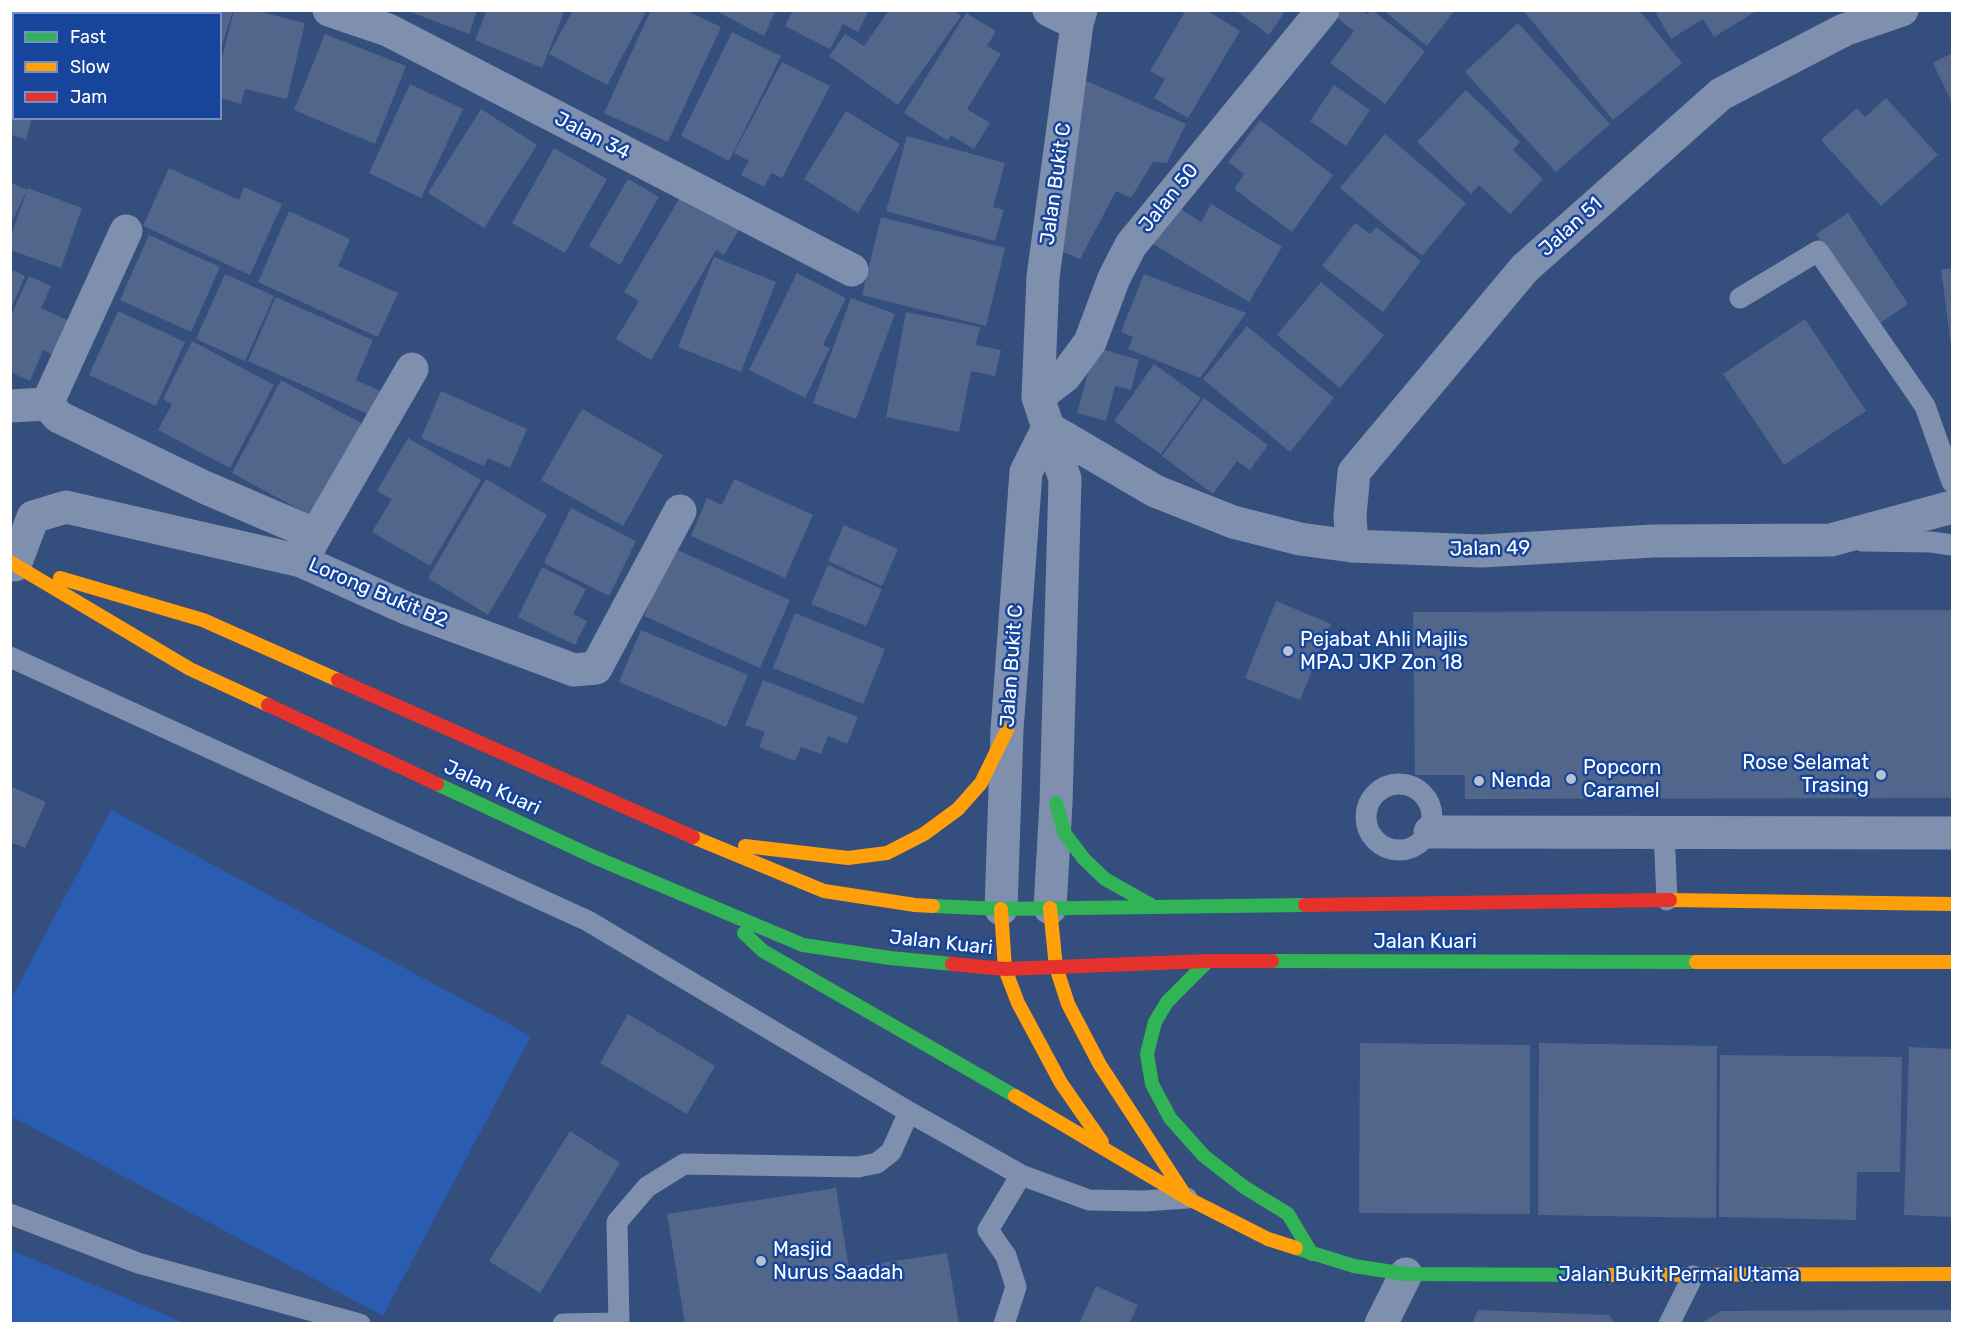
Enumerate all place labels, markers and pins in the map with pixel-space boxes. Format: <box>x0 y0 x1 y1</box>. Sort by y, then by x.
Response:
place label: Pejabat Ahli Majlis MPAJ JKP Zon 18 <box>1300 628 1468 675</box>
marker: Pejabat Ahli Majlis MPAJ JKP Zon 18 <box>1281 644 1295 658</box>
place label: Rose Selamat Trasing <box>1742 751 1869 798</box>
place label: Popcorn Caramel <box>1583 756 1661 803</box>
marker: Rose Selamat Trasing <box>1874 768 1888 782</box>
place label: Nenda <box>1491 769 1551 793</box>
marker: Popcorn Caramel <box>1564 772 1578 786</box>
marker: Nenda <box>1472 774 1486 788</box>
place label: Masjid Nurus Saadah <box>773 1238 903 1285</box>
marker: Masjid Nurus Saadah <box>754 1254 768 1268</box>

